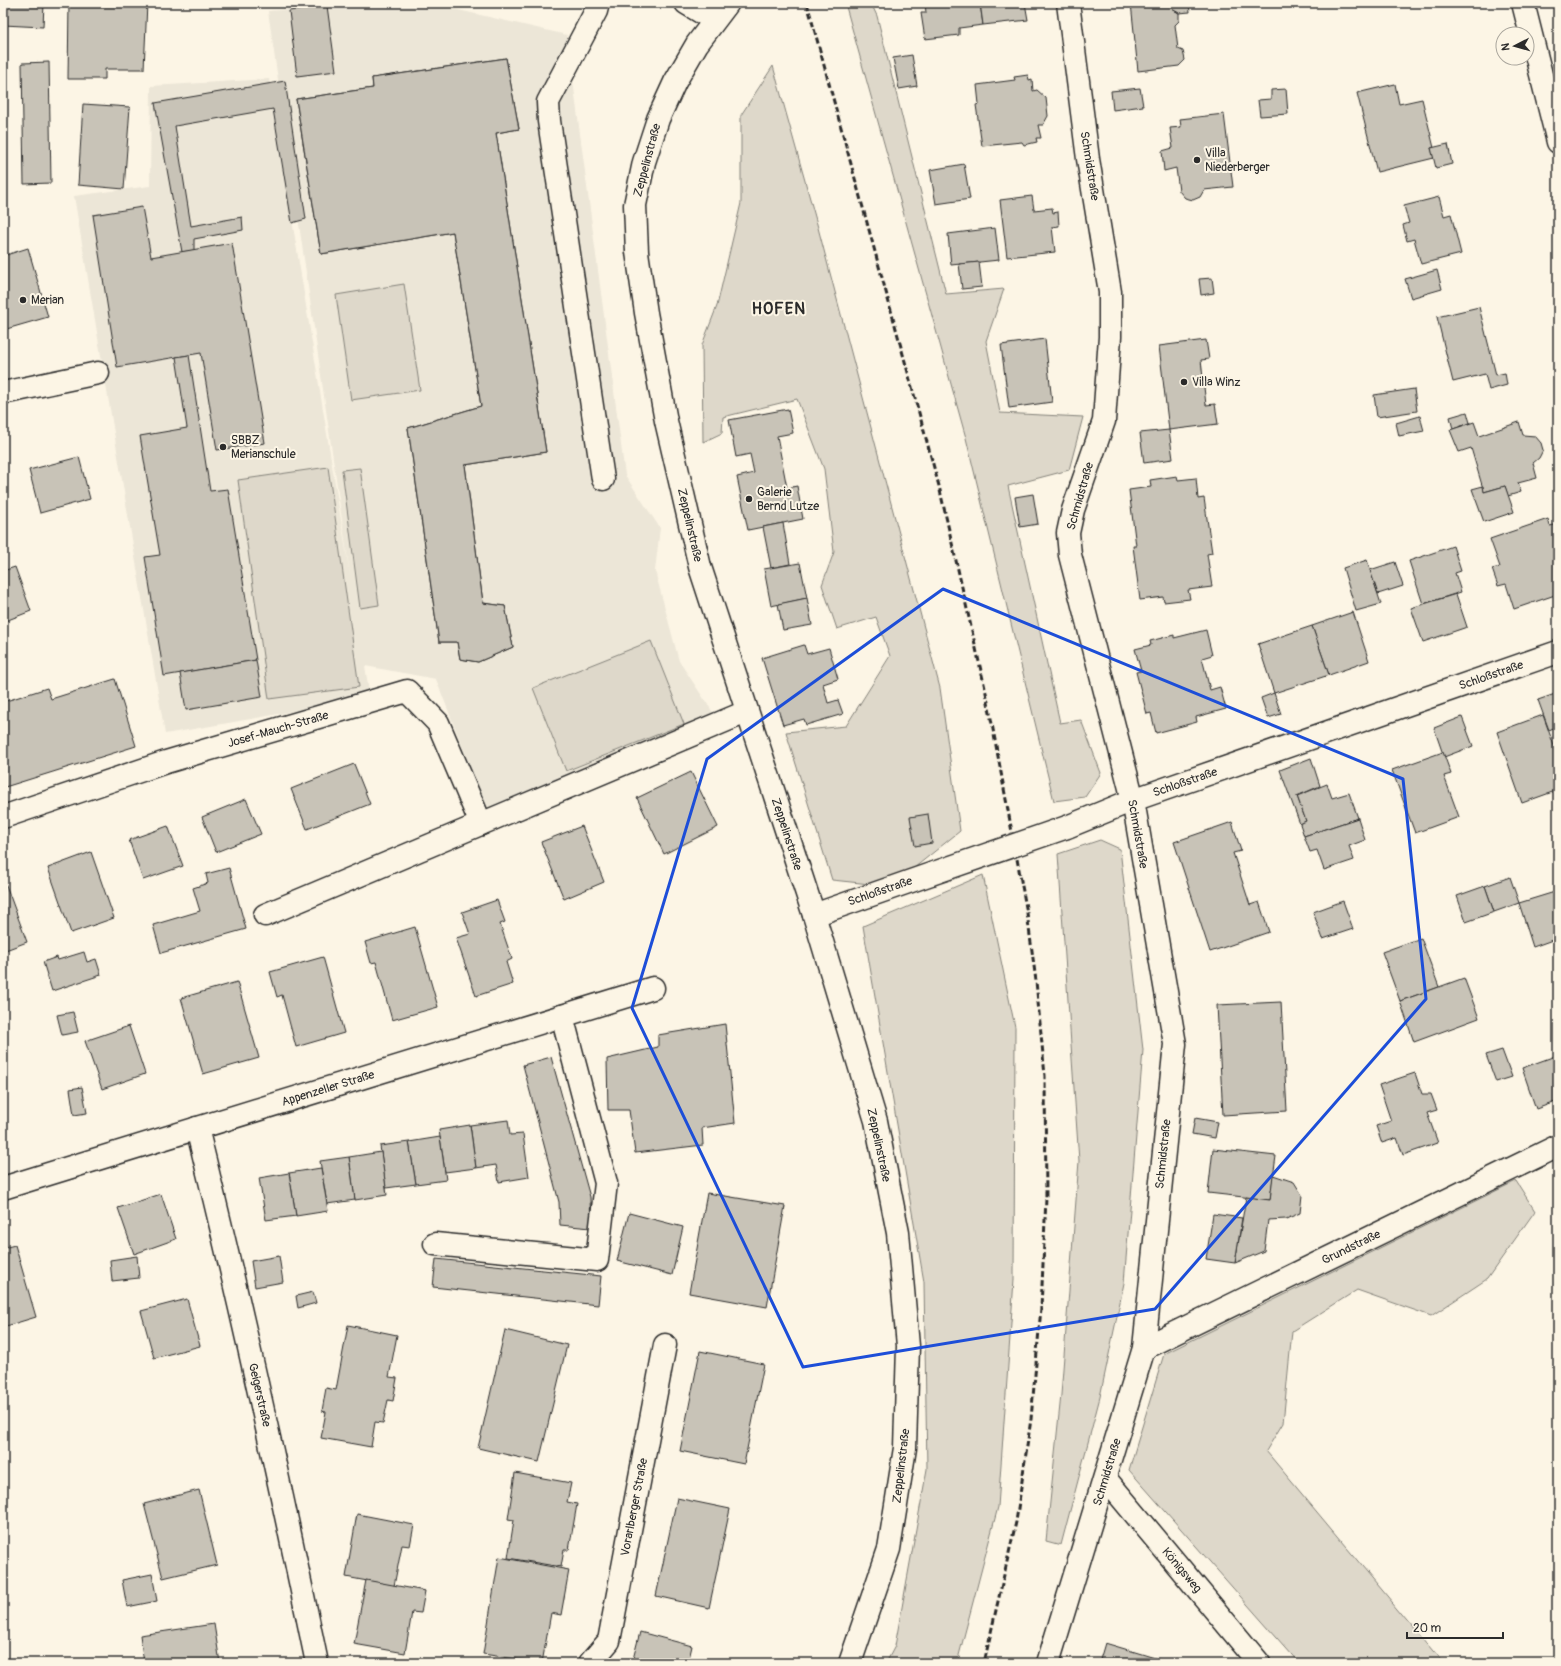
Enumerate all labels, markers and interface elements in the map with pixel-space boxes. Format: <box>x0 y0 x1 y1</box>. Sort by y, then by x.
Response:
north arrow <box>1495 26 1535 66</box>
text: N <box>1499 42 1512 51</box>
street label: Zeppelinstraße <box>630 122 664 198</box>
street label: Schmidstraße <box>1077 130 1102 202</box>
place label: Villa Niederberger <box>1205 146 1270 175</box>
marker: Villa Niederberger <box>1192 155 1202 165</box>
place label: Merian <box>31 293 64 308</box>
marker: Merian <box>18 295 28 305</box>
district label: HOFEN <box>752 299 806 319</box>
place label: Villa Winz <box>1192 375 1241 390</box>
marker: Villa Winz <box>1179 377 1189 387</box>
place label: SBBZ Merianschule <box>231 433 296 462</box>
marker: SBBZ Merianschule <box>218 442 228 452</box>
street label: Schmidstraße <box>1064 460 1097 532</box>
place label: Galerie Bernd Lutze <box>757 485 819 514</box>
street label: Zeppelinstraße <box>674 487 705 564</box>
marker: Galerie Bernd Lutze <box>744 494 754 504</box>
street label: Schloßstraße <box>1457 657 1525 693</box>
street label: Josef-Mauch-Straße <box>226 708 330 751</box>
street label: Schloßstraße <box>1151 764 1219 800</box>
street label: Zeppelinstraße <box>768 796 805 872</box>
street label: Schmidstraße <box>1124 798 1151 870</box>
street label: Schloßstraße <box>846 873 914 909</box>
street label: Appenzeller Straße <box>280 1067 377 1110</box>
street label: Zeppelinstraße <box>863 1107 894 1184</box>
street label: Schmidstraße <box>1152 1118 1175 1190</box>
street label: Grundstraße <box>1319 1227 1383 1268</box>
street label: Geigerstraße <box>245 1362 274 1428</box>
street label: Zeppelinstraße <box>889 1428 914 1504</box>
street label: Schmidstraße <box>1090 1436 1125 1508</box>
street label: Vorarlberger Straße <box>618 1457 651 1557</box>
street label: Königsweg <box>1158 1545 1205 1596</box>
scale bar <box>1407 1614 1503 1640</box>
text: 20 m <box>1413 1621 1442 1636</box>

